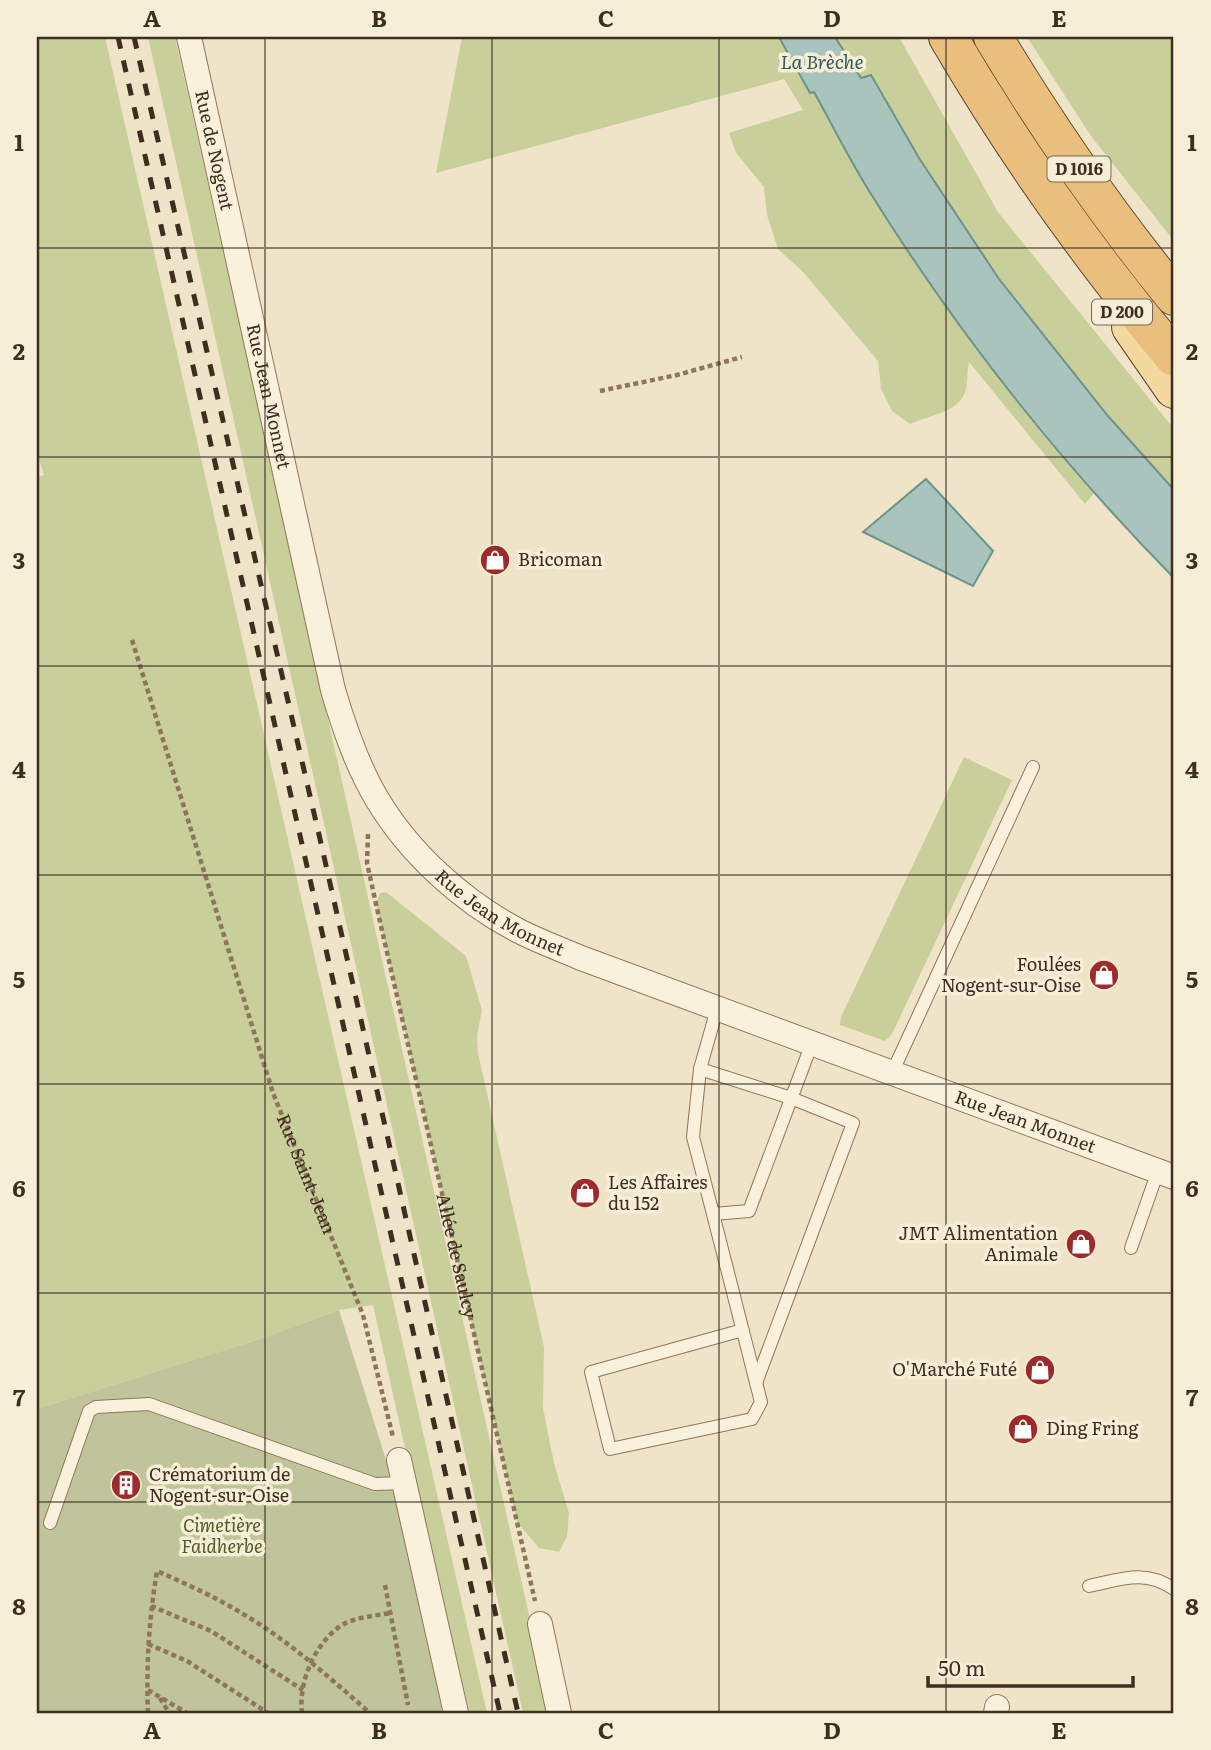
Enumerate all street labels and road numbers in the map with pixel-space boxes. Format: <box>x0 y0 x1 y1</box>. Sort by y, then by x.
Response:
street label: Rue de Nogent <box>189 87 242 213</box>
road number: D 1016 <box>1048 156 1110 182</box>
road number: D 200 <box>1092 300 1152 324</box>
street label: Rue Jean Monnet <box>241 321 299 472</box>
street label: Rue Jean Monnet <box>430 862 570 962</box>
street label: Rue Jean Monnet <box>952 1082 1101 1159</box>
street label: Rue Saint-Jean <box>271 1109 344 1238</box>
street label: Allée de Saulcy <box>430 1190 485 1322</box>

